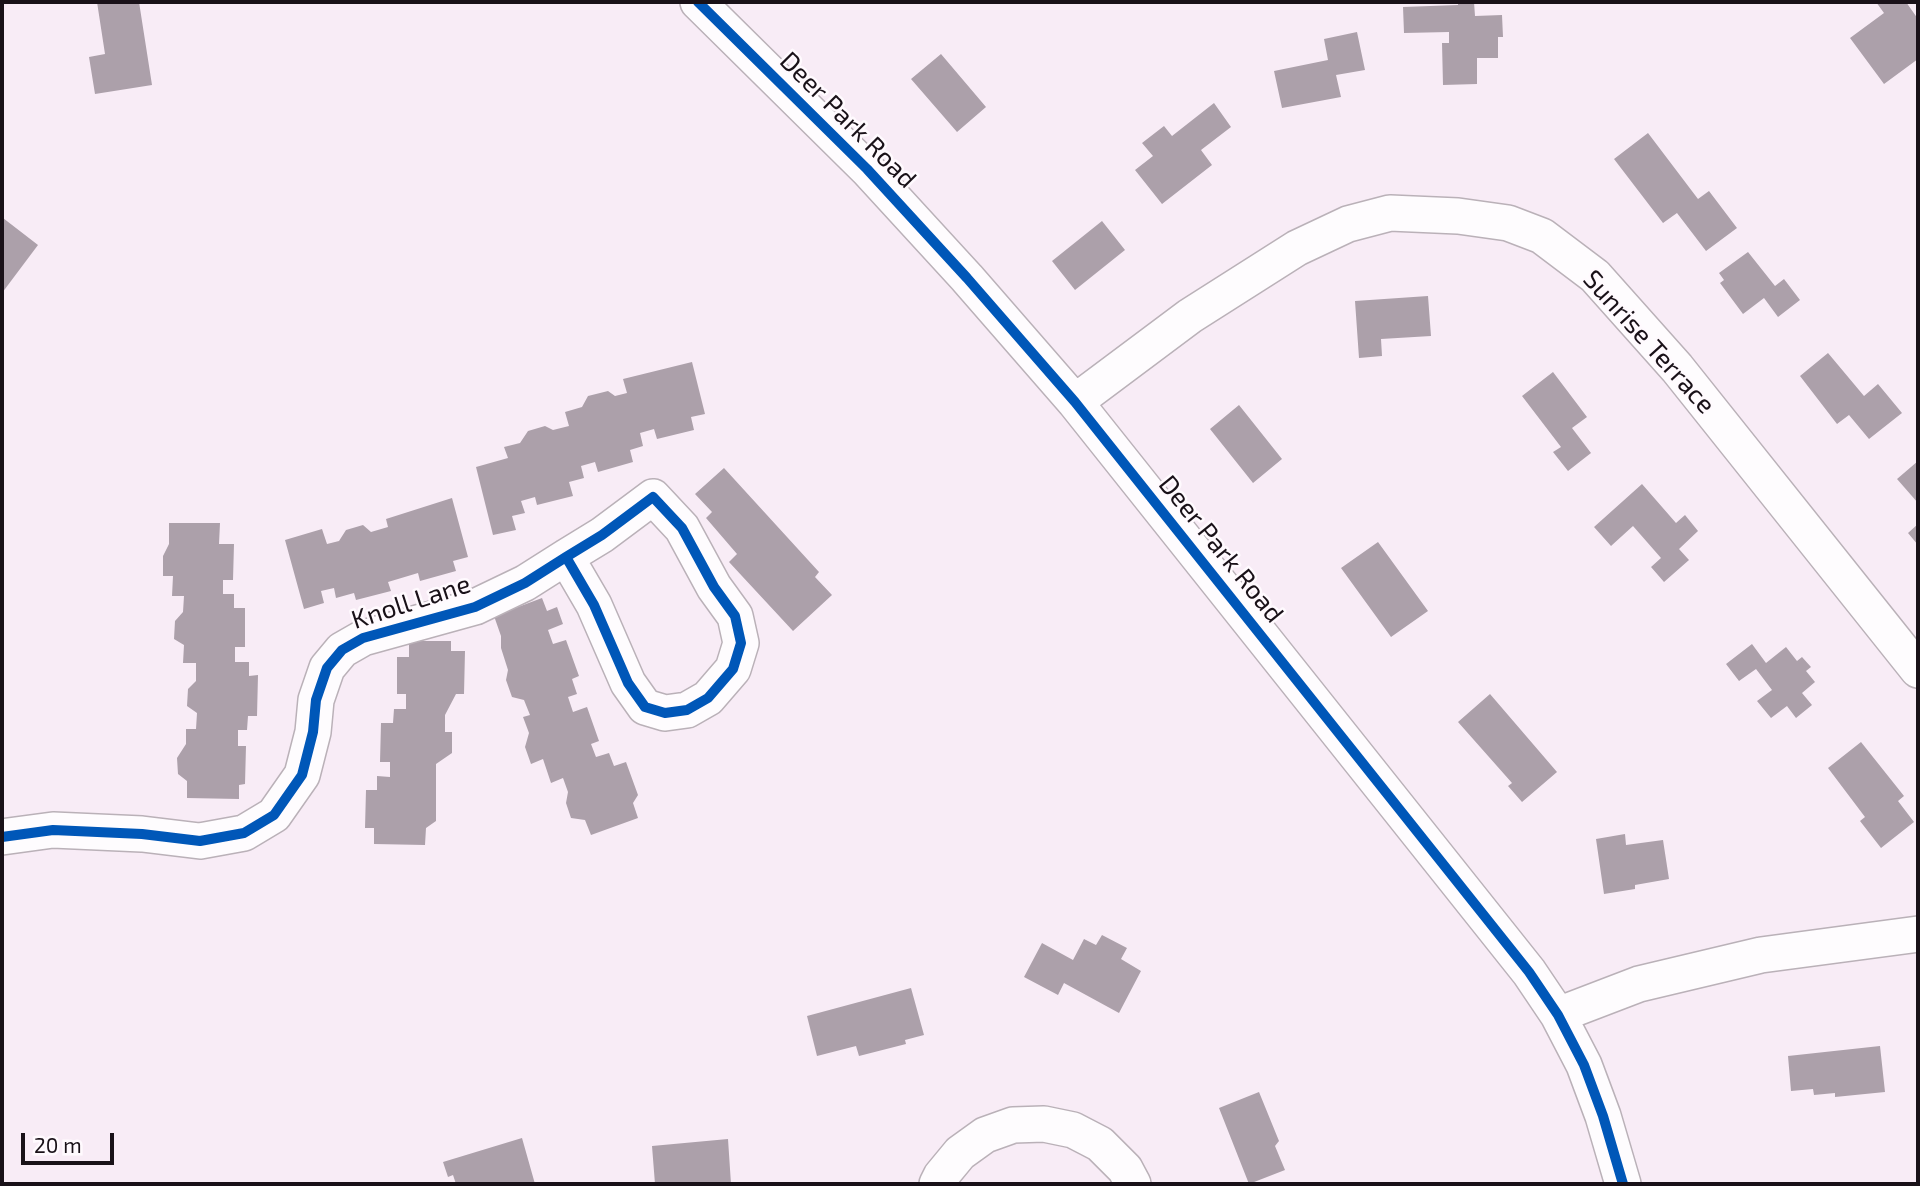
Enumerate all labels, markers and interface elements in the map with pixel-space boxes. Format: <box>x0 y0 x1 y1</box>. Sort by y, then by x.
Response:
street label: Deer Park Road <box>773 45 923 195</box>
street label: Sunrise Terrace <box>1576 264 1722 420</box>
street label: Deer Park Road <box>1152 469 1290 629</box>
street label: Knoll Lane <box>348 568 474 636</box>
scale bar <box>24 1120 117 1164</box>
text: 20 m <box>34 1132 82 1157</box>

